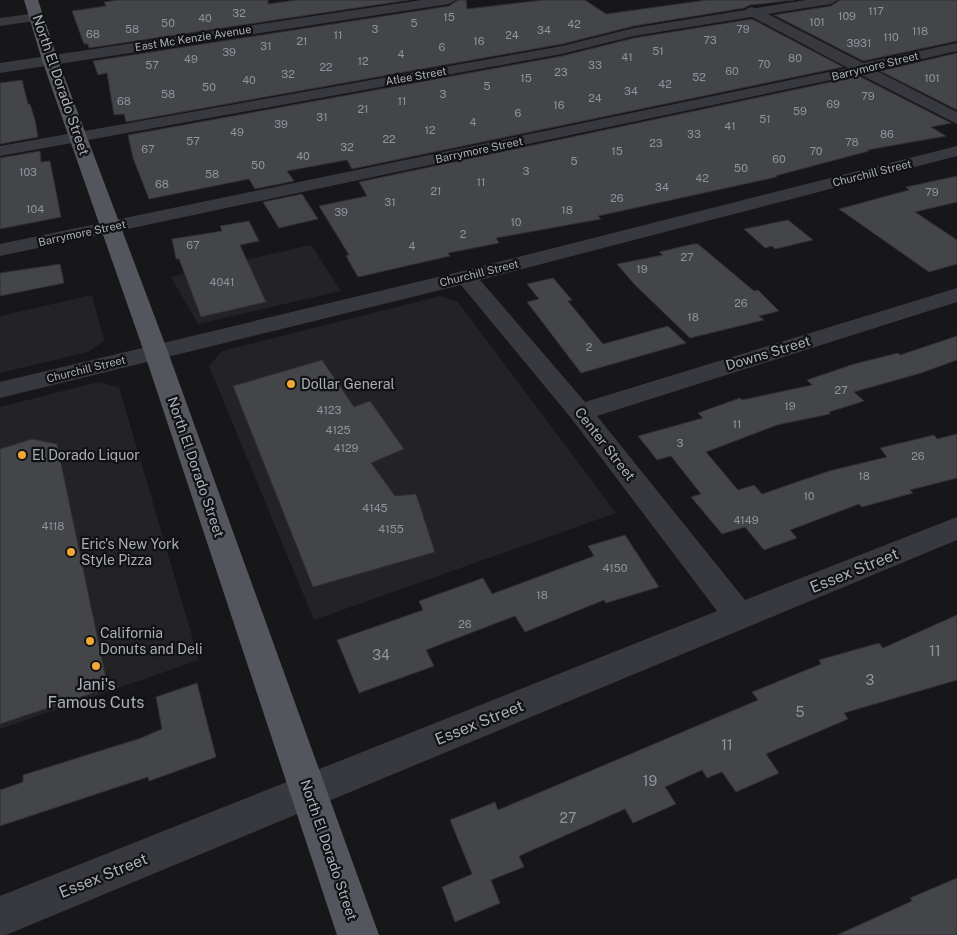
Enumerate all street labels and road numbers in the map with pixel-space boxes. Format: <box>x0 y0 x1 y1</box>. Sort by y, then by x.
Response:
street label: North El Dorado Street <box>29 13 93 157</box>
street label: East Mc Kenzie Avenue <box>134 23 252 53</box>
street label: Barrymore Street <box>830 49 920 83</box>
street label: Atlee Street <box>385 65 447 87</box>
street label: Barrymore Street <box>434 135 524 165</box>
street label: Churchill Street <box>831 157 913 189</box>
street label: Barrymore Street <box>37 218 127 248</box>
street label: Churchill Street <box>438 257 520 289</box>
street label: Downs Street <box>724 333 812 373</box>
street label: Churchill Street <box>45 353 127 385</box>
street label: North El Dorado Street <box>164 395 228 539</box>
street label: Center Street <box>572 404 638 484</box>
street label: Essex Street <box>807 544 901 597</box>
street label: Essex Street <box>432 696 526 749</box>
street label: North El Dorado Street <box>297 778 361 922</box>
street label: Essex Street <box>56 849 150 902</box>

